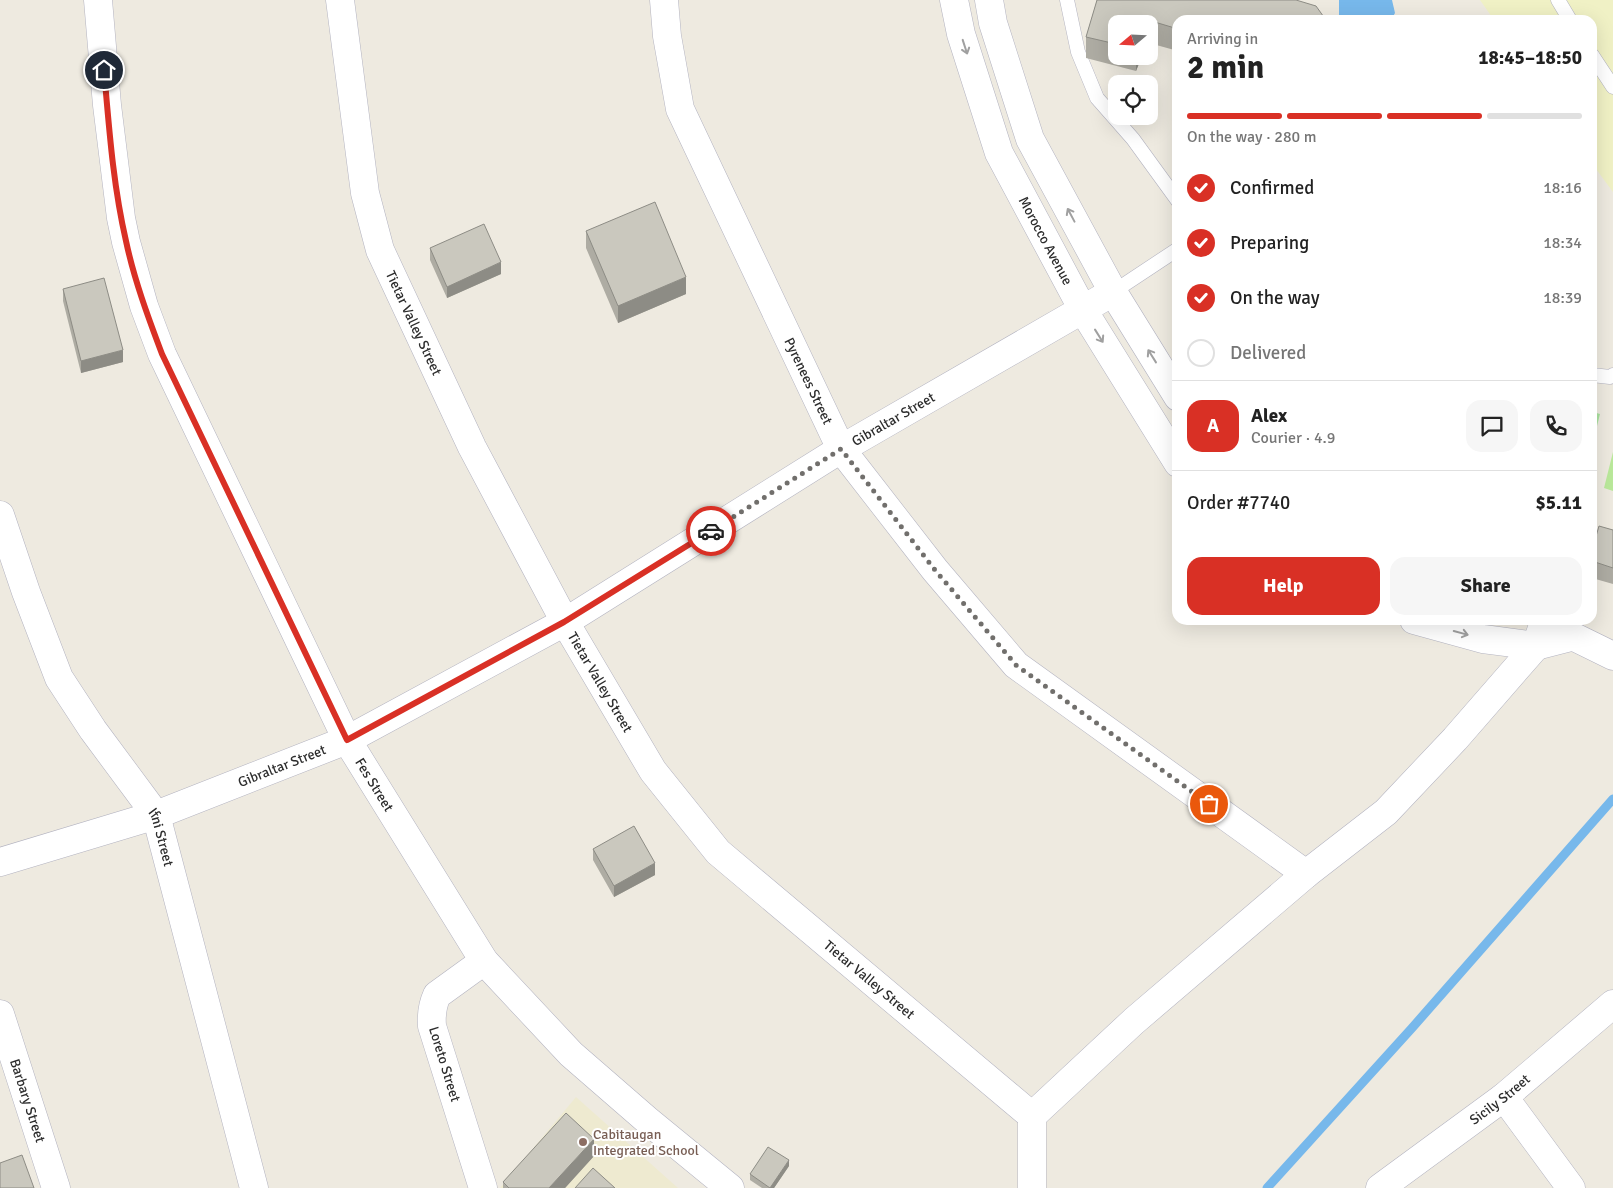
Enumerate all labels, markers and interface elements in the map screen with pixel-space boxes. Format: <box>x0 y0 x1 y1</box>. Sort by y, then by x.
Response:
north arrow <box>1108 15 1158 65</box>
map controls <box>1108 15 1158 125</box>
text: Arriving in <box>1187 29 1258 49</box>
one-way arrow <box>961 39 971 55</box>
text: 18:45–18:50 <box>1478 46 1582 70</box>
text: 2 min <box>1187 48 1264 87</box>
pin <box>83 49 125 91</box>
icon: home <box>90 56 118 84</box>
button: locate <box>1108 75 1158 125</box>
text: On the way · 280 m <box>1187 127 1317 147</box>
icon: check <box>1187 174 1215 202</box>
text: Confirmed <box>1230 176 1314 200</box>
text: 18:16 <box>1543 178 1582 198</box>
street label: Morocco Avenue <box>1015 194 1076 288</box>
one-way arrow <box>1066 208 1075 223</box>
icon: check <box>1187 229 1215 257</box>
text: Preparing <box>1230 231 1309 255</box>
text: 18:34 <box>1543 233 1582 253</box>
street label: Tietar Valley Street <box>382 268 445 378</box>
icon: check <box>1187 284 1215 312</box>
text: On the way <box>1230 286 1320 310</box>
text: 18:39 <box>1543 288 1582 308</box>
one-way arrow <box>1095 329 1105 343</box>
street label: Pyrenees Street <box>780 335 836 427</box>
text: Delivered <box>1230 341 1306 365</box>
one-way arrow <box>1147 349 1157 363</box>
street label: Gibraltar Street <box>849 389 938 450</box>
button: chat <box>1466 400 1518 452</box>
button: phone <box>1530 400 1582 452</box>
text: Alex <box>1251 404 1287 428</box>
text: A <box>1207 414 1219 438</box>
text: Courier · 4.9 <box>1251 428 1335 448</box>
text: Order #7740 <box>1187 491 1290 515</box>
text: $5.11 <box>1536 491 1582 515</box>
courier <box>686 506 736 556</box>
icon: car <box>697 517 725 545</box>
button: Help <box>1187 557 1380 615</box>
button: Share <box>1390 557 1582 615</box>
one-way arrow <box>1453 628 1469 638</box>
street label: Tietar Valley Street <box>564 629 636 736</box>
street label: Gibraltar Street <box>235 741 328 791</box>
street label: Fes Street <box>351 755 397 815</box>
pin <box>1188 783 1230 825</box>
icon: bag <box>1195 790 1223 818</box>
street label: Ifni Street <box>144 804 177 868</box>
street label: Tietar Valley Street <box>820 937 918 1023</box>
street label: Loreto Street <box>425 1024 464 1104</box>
street label: Barbary Street <box>6 1057 49 1145</box>
street label: Sicily Street <box>1466 1071 1534 1128</box>
place label: Cabitaugan Integrated School <box>593 1126 699 1159</box>
marker: Cabitaugan Integrated School <box>577 1136 589 1148</box>

